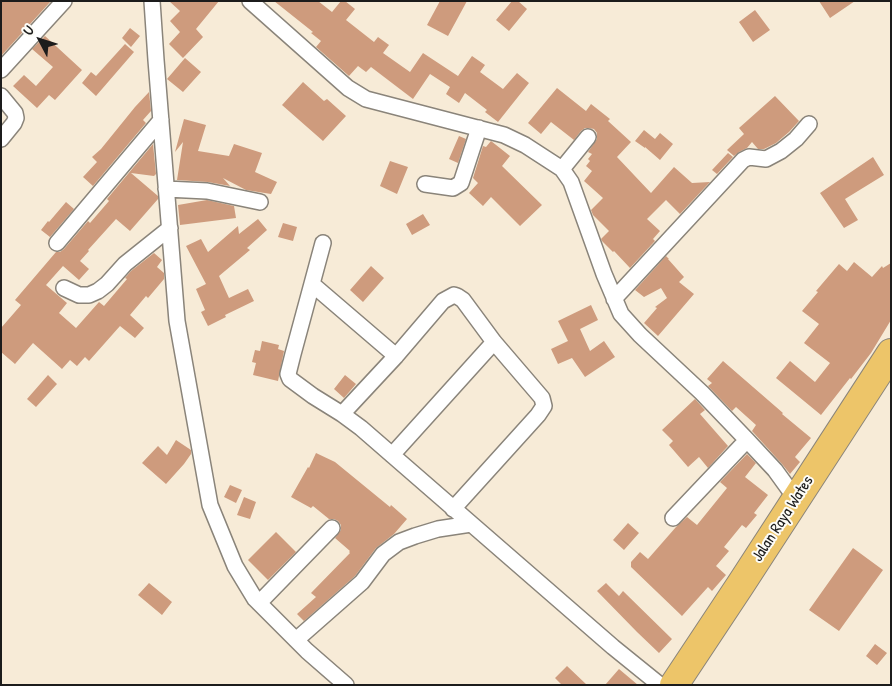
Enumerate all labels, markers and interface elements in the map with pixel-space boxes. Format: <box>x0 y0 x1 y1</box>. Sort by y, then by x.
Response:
north arrow <box>15 15 65 65</box>
text: U <box>18 21 38 39</box>
street label: Jalan Raya Wates <box>748 473 818 565</box>

